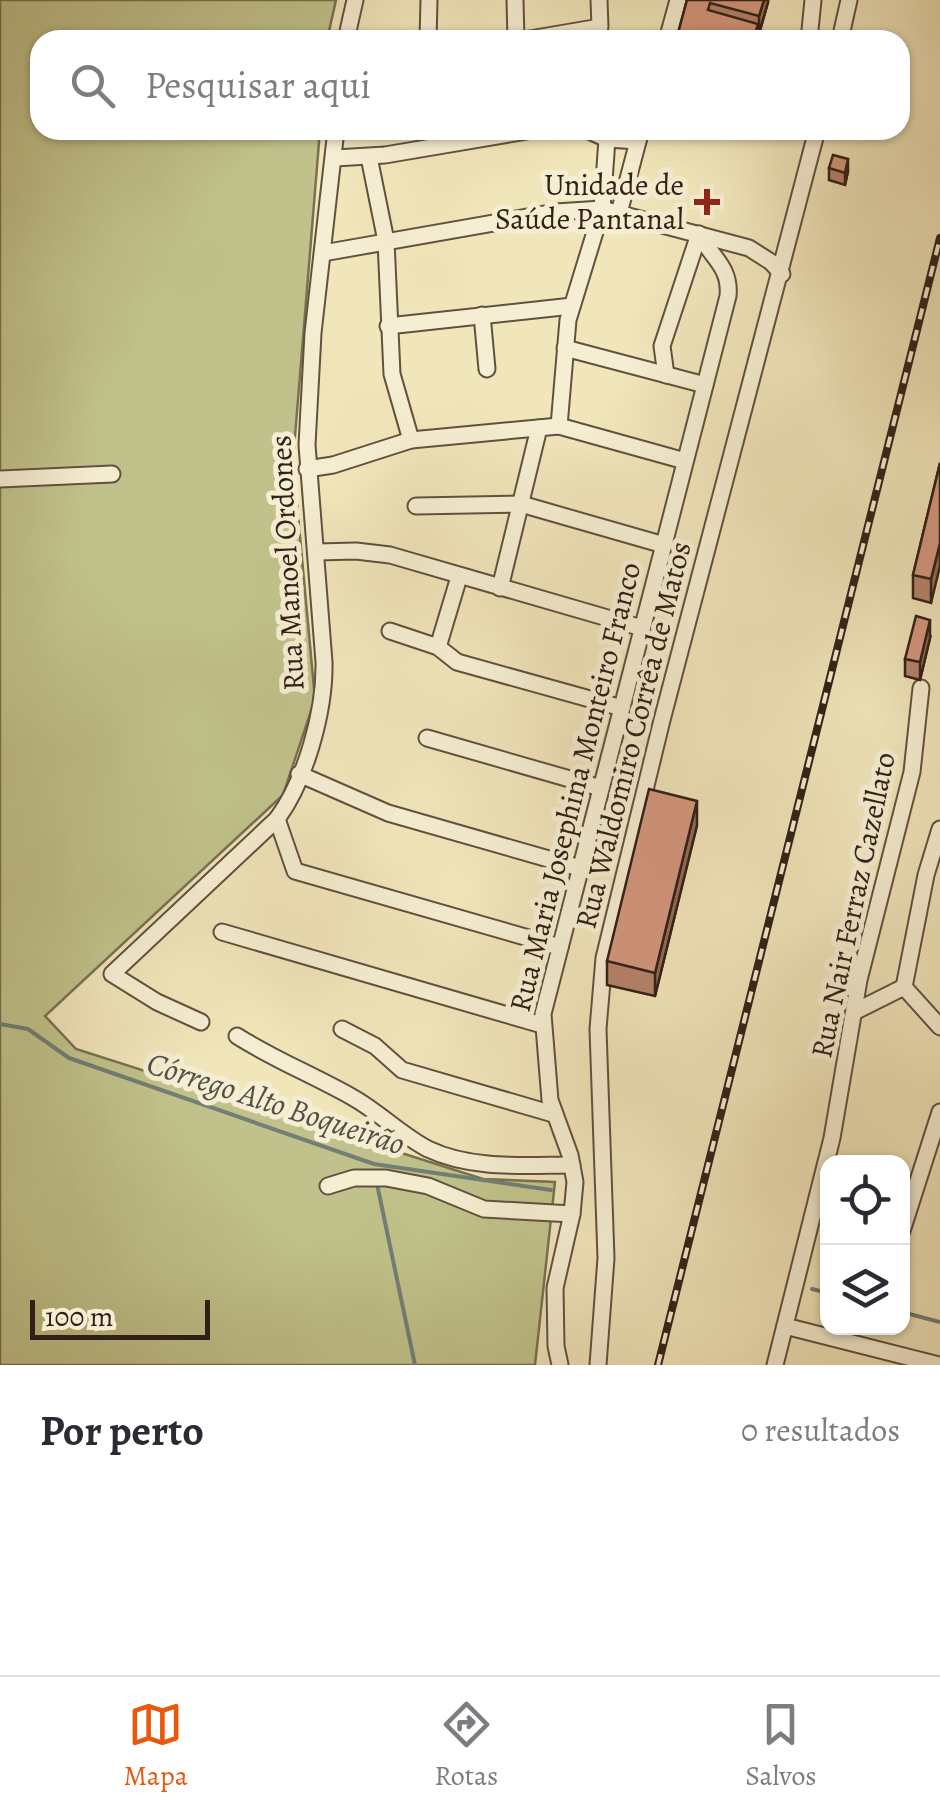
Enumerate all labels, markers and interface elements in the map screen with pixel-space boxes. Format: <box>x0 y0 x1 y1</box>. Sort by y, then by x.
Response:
search box <box>30 30 910 140</box>
icon: search <box>65 58 120 113</box>
text: Pesquisar aqui <box>145 59 371 111</box>
place label: Unidade de Saúde Pantanal <box>495 165 684 239</box>
marker: Unidade de Saúde Pantanal <box>694 189 720 215</box>
street label: Rua Manoel Ordones <box>260 434 314 692</box>
street label: Rua Waldomiro Corrêa de Matos <box>565 537 701 933</box>
street label: Rua Maria Josephina Monteiro Franco <box>500 558 650 1016</box>
street label: Rua Nair Ferraz Cazellato <box>801 748 905 1062</box>
water label: Córrego Alto Boqueirão <box>141 1041 411 1165</box>
map controls <box>820 1155 910 1335</box>
button: locate <box>820 1155 910 1245</box>
button: layers <box>820 1245 910 1335</box>
scale bar <box>30 1295 210 1340</box>
text: 100 m <box>45 1298 113 1336</box>
text: Por perto <box>40 1402 204 1459</box>
text: 0 resultados <box>741 1408 900 1452</box>
tab: Mapa <box>123 1697 188 1795</box>
tab: Rotas <box>435 1697 498 1795</box>
tab: Salvos <box>745 1697 817 1795</box>

